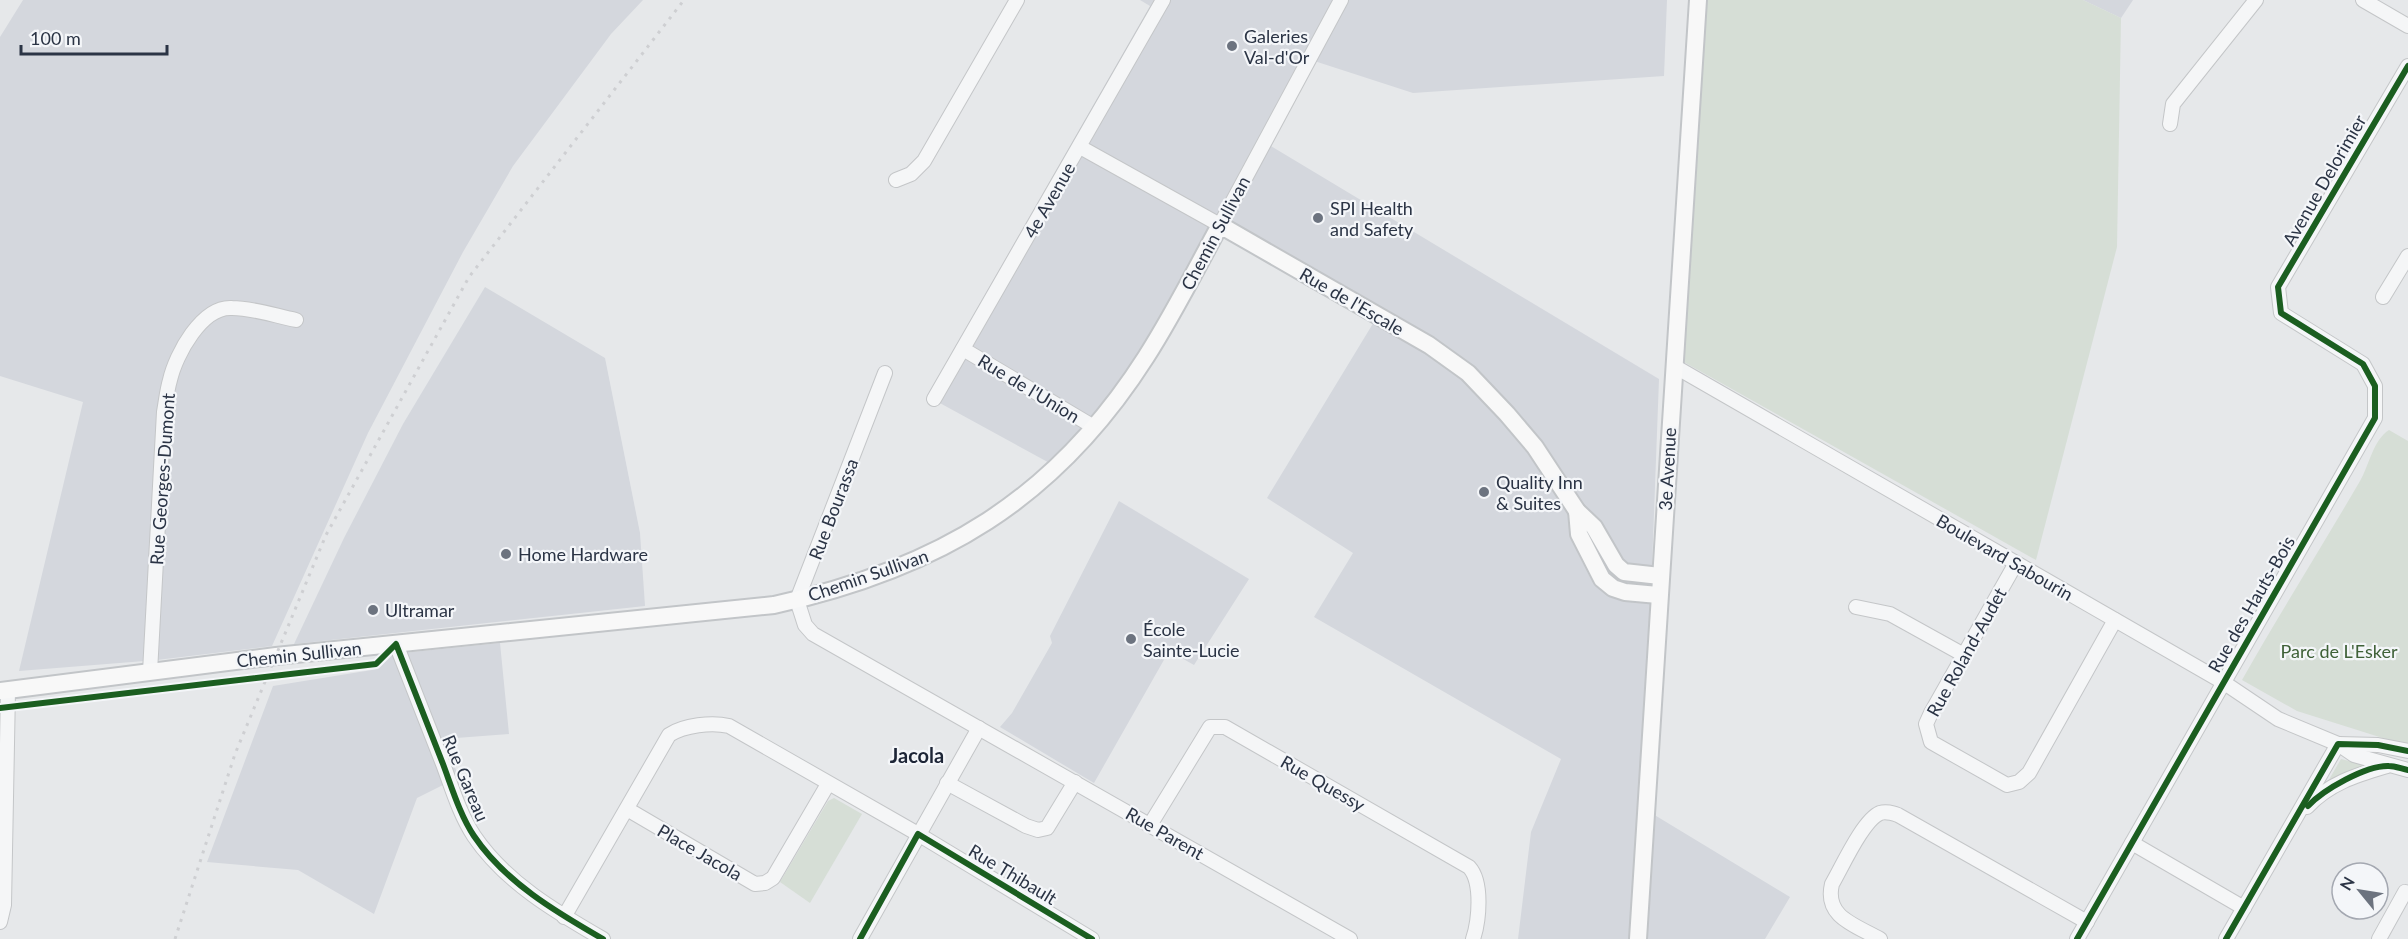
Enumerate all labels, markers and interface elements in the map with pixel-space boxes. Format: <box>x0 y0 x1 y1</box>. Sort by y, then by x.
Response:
scale bar <box>21 18 166 56</box>
place label: Galeries Val-d'Or <box>1244 25 1310 68</box>
text: 100 m <box>30 27 81 49</box>
marker: Galeries Val-d'Or <box>1225 39 1239 53</box>
street label: Avenue Delorimier <box>2278 110 2371 249</box>
street label: 4e Avenue <box>1019 158 1079 242</box>
street label: Chemin Sullivan <box>1176 172 1254 294</box>
place label: SPI Health and Safety <box>1330 197 1414 240</box>
marker: SPI Health and Safety <box>1311 211 1325 225</box>
street label: Rue de l'Escale <box>1296 262 1408 340</box>
street label: Rue de l'Union <box>974 349 1084 427</box>
street label: Rue Georges-Dumont <box>145 392 179 566</box>
street label: 3e Avenue <box>1654 427 1680 511</box>
street label: Rue Bourassa <box>804 455 862 563</box>
place label: Quality Inn & Suites <box>1496 471 1583 514</box>
marker: Quality Inn & Suites <box>1477 485 1491 499</box>
street label: Boulevard Sabourin <box>1933 509 2077 605</box>
street label: Rue des Hauts-Bois <box>2203 532 2299 676</box>
place label: Home Hardware <box>518 543 648 565</box>
street label: Chemin Sullivan <box>805 544 931 606</box>
marker: Home Hardware <box>499 547 513 561</box>
street label: Rue Roland-Audet <box>1921 583 2011 720</box>
place label: Ultramar <box>385 599 455 621</box>
marker: Ultramar <box>366 603 380 617</box>
place label: École Sainte-Lucie <box>1143 618 1240 661</box>
marker: École Sainte-Lucie <box>1124 632 1138 646</box>
street label: Chemin Sullivan <box>235 636 363 672</box>
park label: Parc de L'Esker <box>2281 640 2398 662</box>
street label: Rue Gareau <box>438 731 494 825</box>
district label: Jacola <box>890 743 944 767</box>
street label: Rue Quessy <box>1277 750 1370 816</box>
street label: Rue Parent <box>1122 802 1208 864</box>
street label: Place Jacola <box>654 819 746 885</box>
street label: Rue Thibault <box>965 839 1062 909</box>
north arrow <box>2330 861 2390 921</box>
text: N <box>2335 873 2358 893</box>

